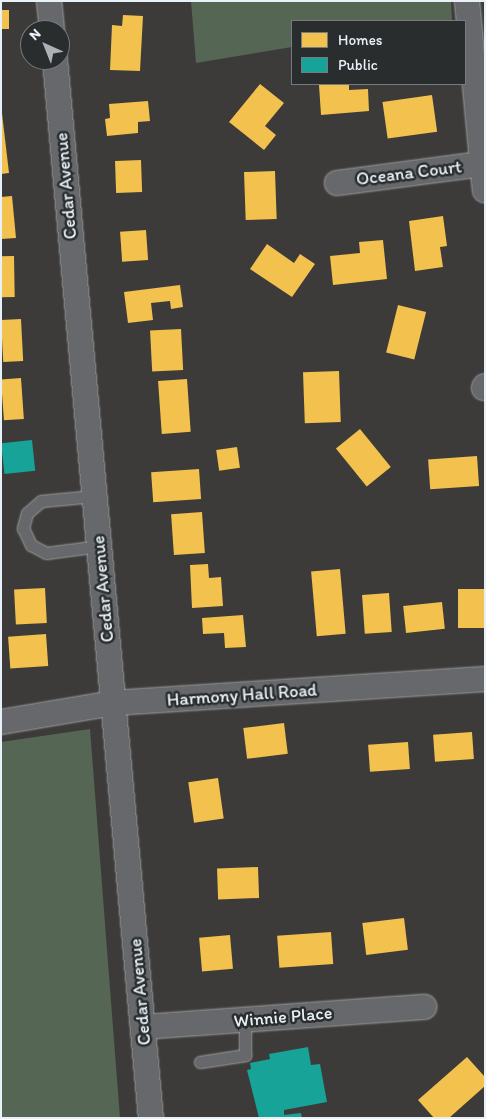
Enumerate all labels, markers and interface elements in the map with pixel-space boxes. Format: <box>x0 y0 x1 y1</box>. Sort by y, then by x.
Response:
north arrow <box>20 20 70 70</box>
legend <box>291 20 466 85</box>
text: N <box>26 25 44 44</box>
text: Homes <box>338 31 382 49</box>
text: Public <box>338 56 378 74</box>
street label: Cedar Avenue <box>51 132 81 240</box>
street label: Oceana Court <box>355 156 463 190</box>
street label: Cedar Avenue <box>88 535 118 643</box>
street label: Harmony Hall Road <box>166 679 318 711</box>
street label: Cedar Avenue <box>125 938 155 1046</box>
street label: Winnie Place <box>233 1002 333 1032</box>

